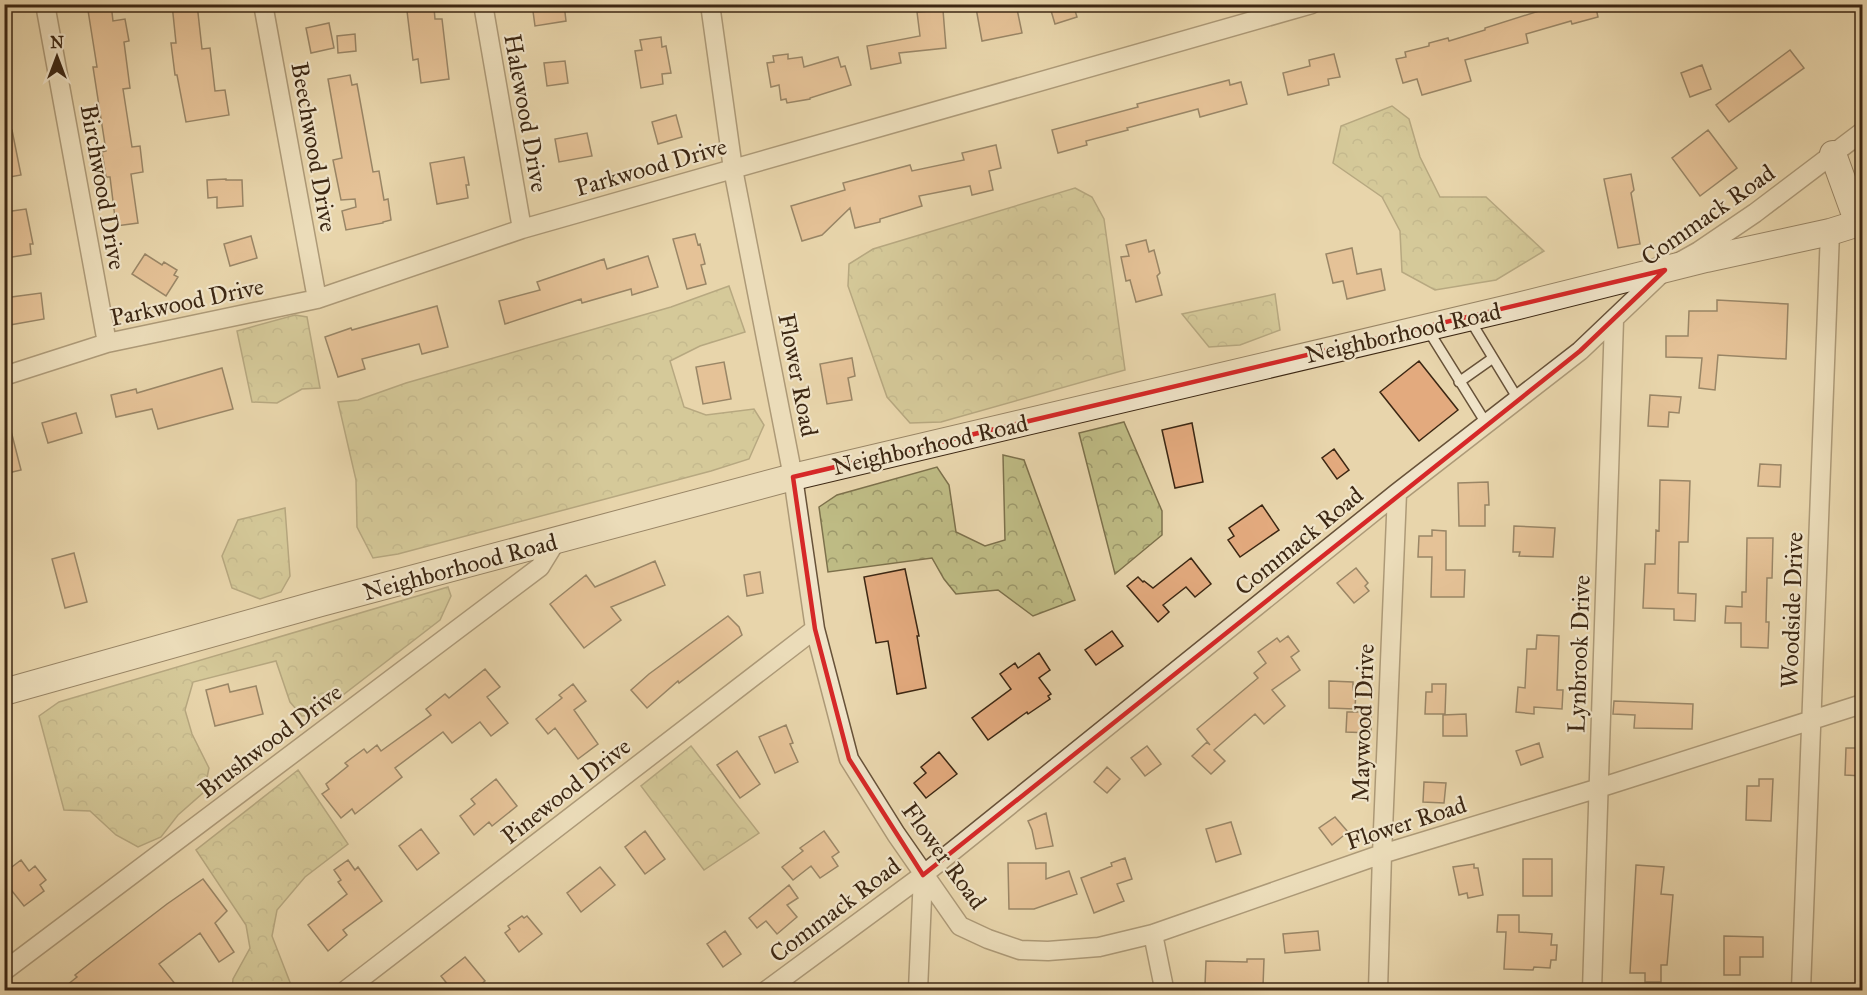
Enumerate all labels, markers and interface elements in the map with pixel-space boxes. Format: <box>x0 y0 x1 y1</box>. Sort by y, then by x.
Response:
north arrow <box>27 27 87 87</box>
street label: Halewood Drive <box>497 32 555 194</box>
text: N <box>50 33 64 52</box>
street label: Beechwood Drive <box>284 60 344 234</box>
street label: Birchwood Drive <box>74 102 132 272</box>
street label: Parkwood Drive <box>572 131 730 203</box>
street label: Commack Road <box>1635 158 1781 272</box>
street label: Parkwood Drive <box>107 271 267 333</box>
street label: Neighborhood Road <box>1302 296 1504 370</box>
street label: Flower Road <box>771 311 825 439</box>
street label: Neighborhood Road <box>829 408 1031 482</box>
street label: Commack Road <box>1229 480 1369 602</box>
street label: Neighborhood Road <box>360 527 560 607</box>
street label: Woodside Drive <box>1774 531 1810 689</box>
street label: Lynbrook Drive <box>1561 574 1597 734</box>
street label: Maywood Drive <box>1345 643 1381 803</box>
street label: Brushwood Drive <box>192 677 348 805</box>
street label: Pinewood Drive <box>495 731 637 851</box>
street label: Flower Road <box>1342 789 1470 857</box>
street label: Flower Road <box>895 797 993 915</box>
street label: Commack Road <box>763 851 907 969</box>

